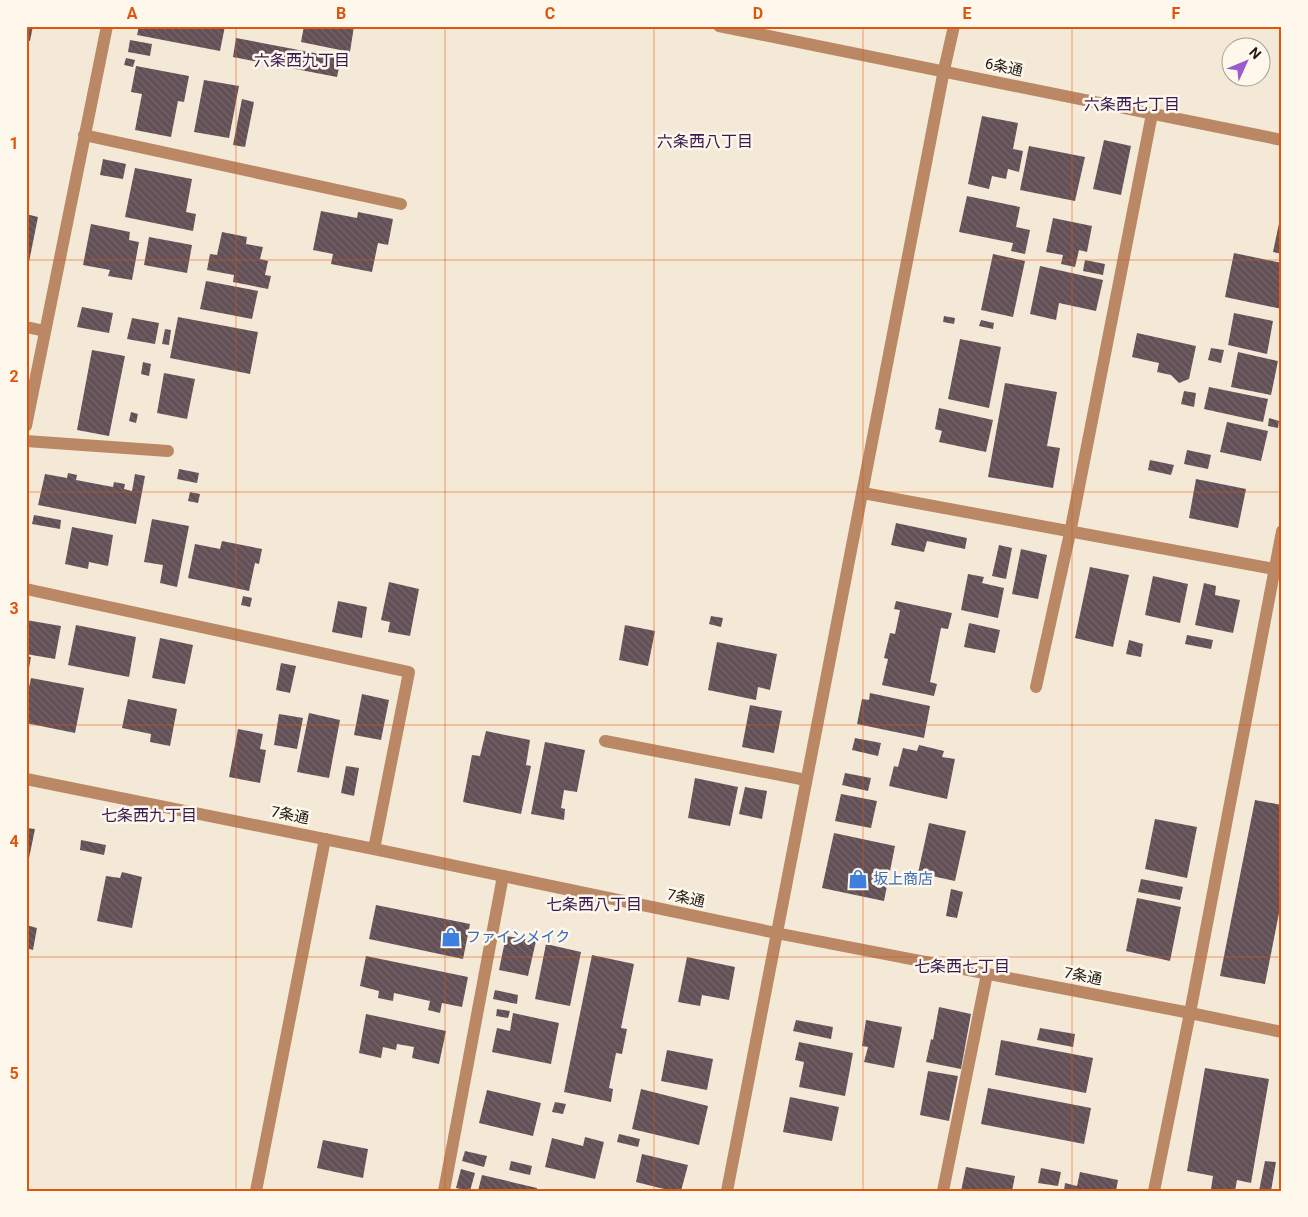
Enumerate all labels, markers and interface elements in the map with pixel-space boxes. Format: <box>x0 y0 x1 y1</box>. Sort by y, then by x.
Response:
text: A <box>127 4 138 23</box>
text: B <box>336 4 346 23</box>
text: C <box>545 4 555 23</box>
text: D <box>753 4 763 23</box>
text: E <box>963 4 972 23</box>
text: F <box>1172 4 1181 23</box>
north arrow <box>1220 38 1270 88</box>
text: N <box>1246 44 1265 62</box>
district label: 六条西九丁目 <box>254 51 350 70</box>
street label: 6条通 <box>983 54 1025 80</box>
district label: 六条西七丁目 <box>1084 95 1180 114</box>
district label: 六条西八丁目 <box>657 132 753 151</box>
text: 1 <box>9 134 19 153</box>
text: 2 <box>9 367 19 386</box>
text: 3 <box>9 599 19 618</box>
street label: 7条通 <box>269 802 311 828</box>
district label: 七条西九丁目 <box>101 806 197 825</box>
text: 4 <box>9 832 19 851</box>
shop icon: 坂上商店 <box>847 868 869 890</box>
place label: 坂上商店 <box>873 870 933 888</box>
street label: 7条通 <box>665 885 707 911</box>
district label: 七条西八丁目 <box>546 895 642 914</box>
shop icon: ファインメイク <box>440 926 462 948</box>
place label: ファインメイク <box>466 928 570 946</box>
district label: 七条西七丁目 <box>914 957 1010 976</box>
street label: 7条通 <box>1062 963 1104 989</box>
text: 5 <box>9 1064 19 1083</box>

